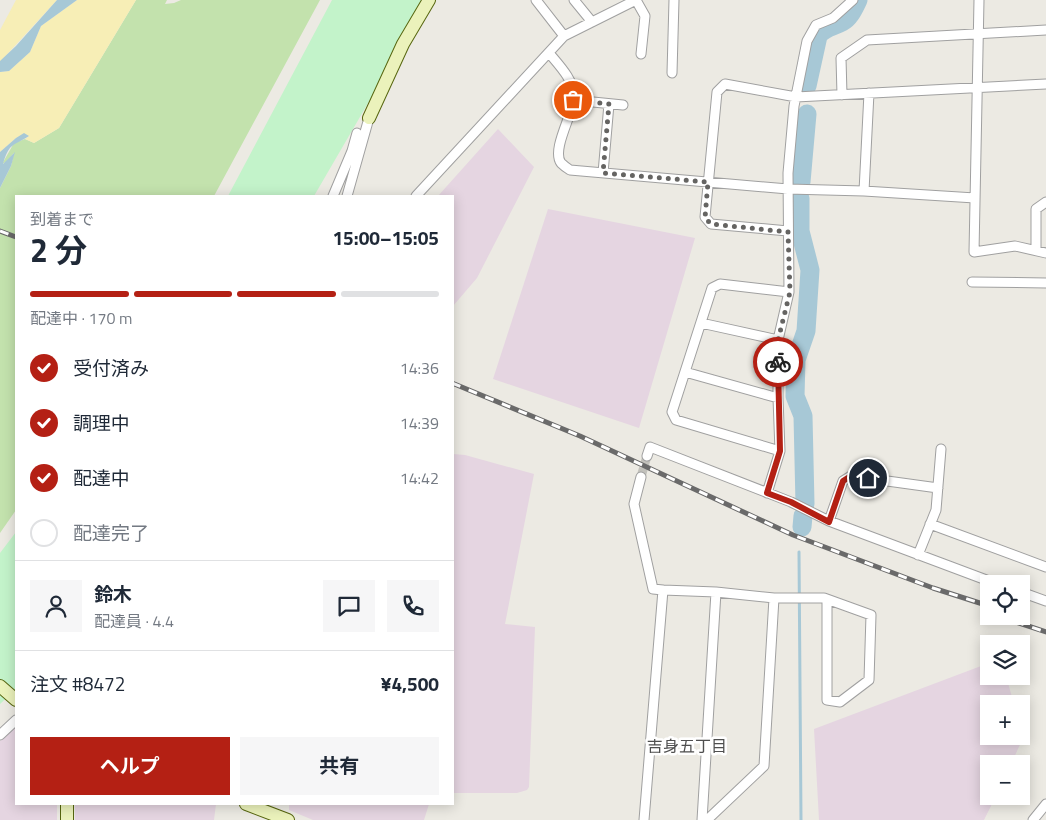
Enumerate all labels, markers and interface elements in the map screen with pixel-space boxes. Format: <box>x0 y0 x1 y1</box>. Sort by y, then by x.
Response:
pin <box>552 79 594 121</box>
icon: bag <box>559 86 587 114</box>
text: 到着まで <box>30 207 94 231</box>
text: 15:00–15:05 <box>332 223 439 252</box>
text: 2 分 <box>30 226 87 274</box>
text: 配達中 · 170 m <box>30 306 132 330</box>
courier <box>753 337 803 387</box>
icon: bike <box>764 348 792 376</box>
text: 受付済み <box>73 353 149 382</box>
icon: check <box>30 354 58 382</box>
text: 14:36 <box>400 356 439 380</box>
text: 調理中 <box>73 408 130 437</box>
icon: check <box>30 409 58 437</box>
text: 14:39 <box>400 411 439 435</box>
pin <box>847 457 889 499</box>
text: 配達中 <box>73 463 130 492</box>
icon: check <box>30 464 58 492</box>
icon: home <box>854 464 882 492</box>
text: 14:42 <box>400 466 439 490</box>
text: 配達完了 <box>73 518 149 547</box>
map controls <box>980 575 1030 805</box>
button: locate <box>980 575 1030 625</box>
text: 鈴木 <box>94 579 132 608</box>
button: person <box>30 580 82 632</box>
button: chat <box>323 580 375 632</box>
button: phone <box>387 580 439 632</box>
text: 配達員 · 4.4 <box>94 609 174 633</box>
button: layers <box>980 635 1030 685</box>
text: 注文 #8472 <box>30 669 125 698</box>
text: ¥4,500 <box>381 669 439 698</box>
button: + <box>980 695 1030 745</box>
district label: 吉身五丁目 <box>647 734 727 758</box>
button: ヘルプ <box>30 737 230 795</box>
button: 共有 <box>240 737 439 795</box>
button: − <box>980 755 1030 805</box>

